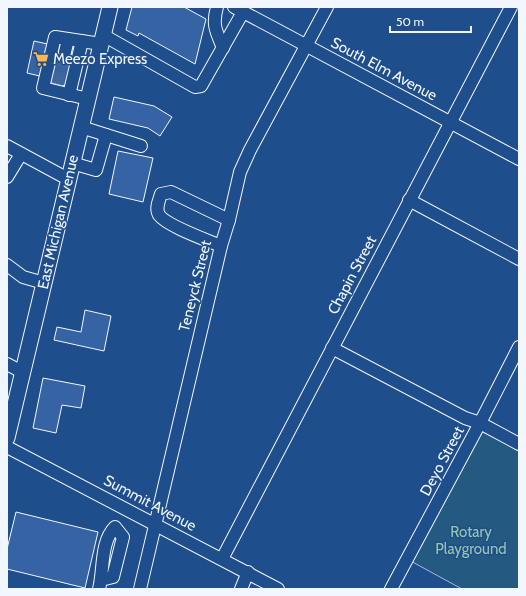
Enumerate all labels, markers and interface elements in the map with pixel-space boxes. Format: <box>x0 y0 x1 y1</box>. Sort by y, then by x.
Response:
scale bar <box>390 8 471 34</box>
text: 50 m <box>396 14 424 29</box>
street label: South Elm Avenue <box>328 34 440 105</box>
supermarket icon: Meezo Express <box>32 50 50 68</box>
place label: Meezo Express <box>53 50 147 68</box>
street label: East Michigan Avenue <box>34 153 82 291</box>
street label: Chapin Street <box>324 233 380 317</box>
street label: Teneyck Street <box>175 239 215 333</box>
street label: Deyo Street <box>416 423 468 499</box>
street label: Summit Avenue <box>101 471 200 535</box>
park label: Rotary Playground <box>435 523 507 558</box>

